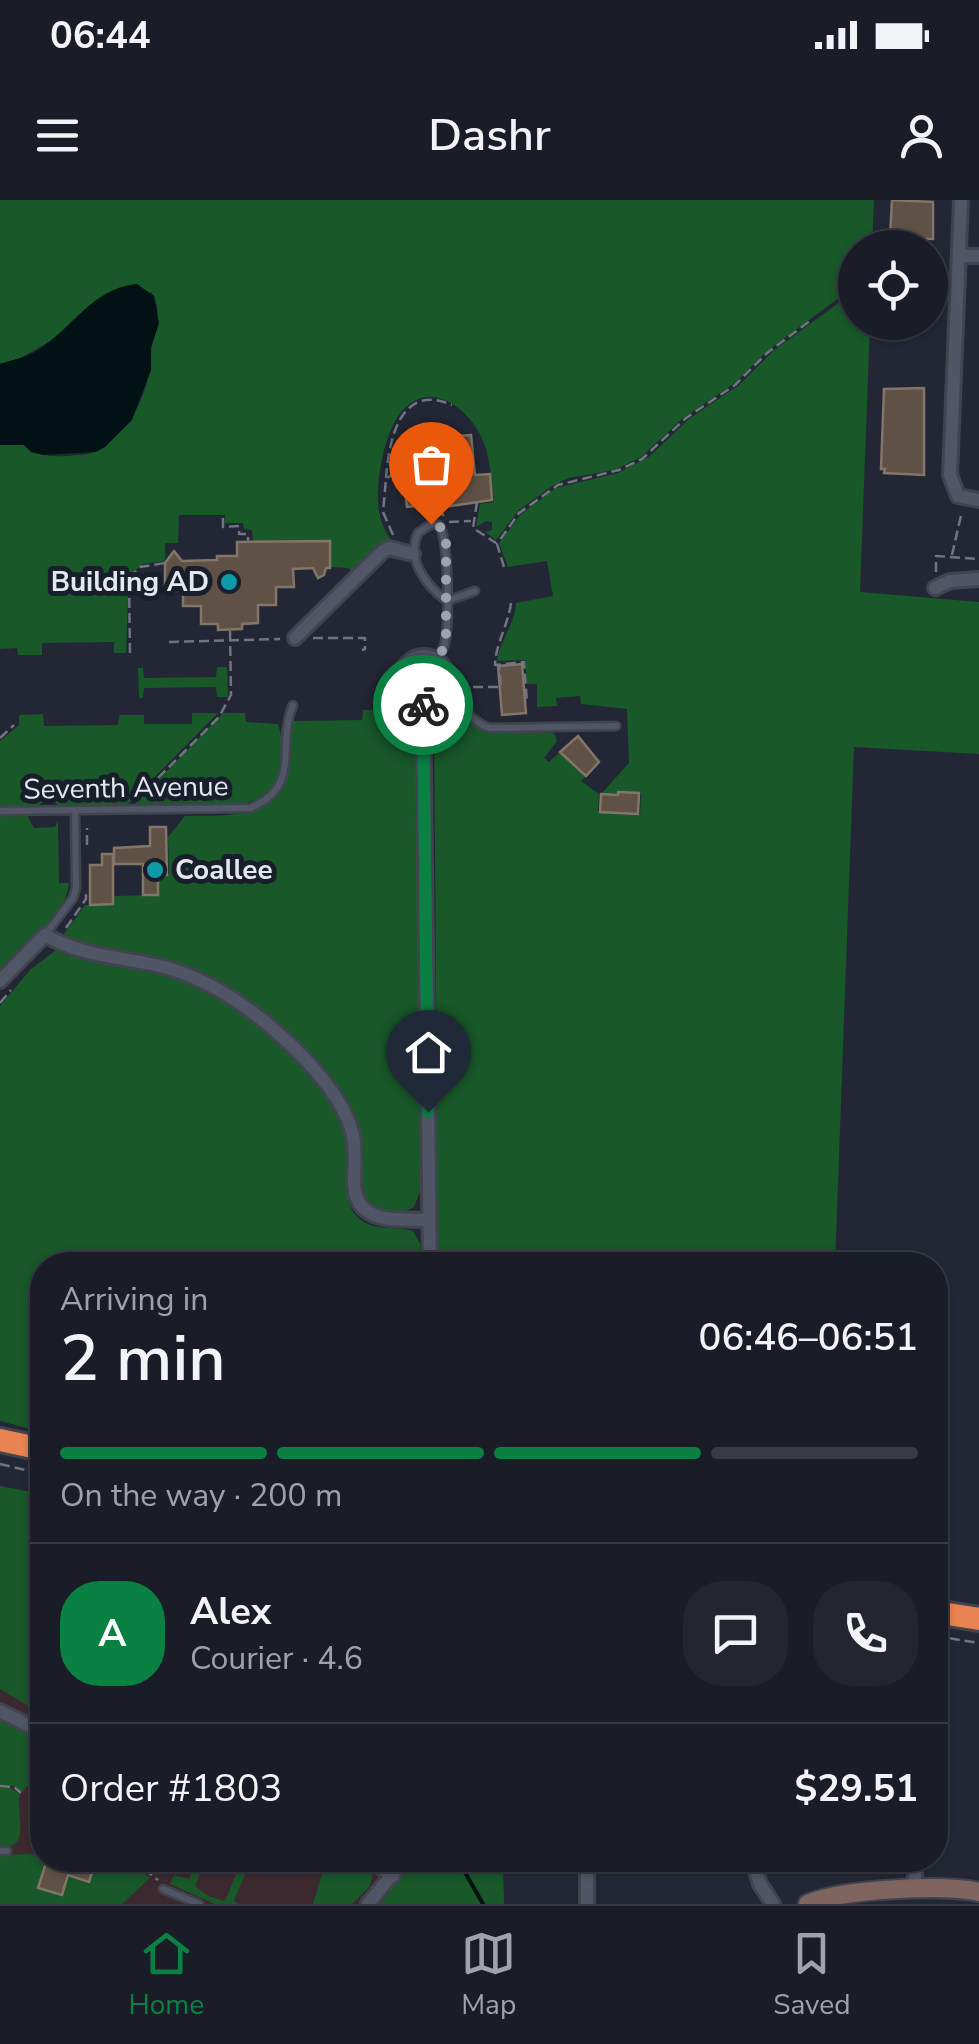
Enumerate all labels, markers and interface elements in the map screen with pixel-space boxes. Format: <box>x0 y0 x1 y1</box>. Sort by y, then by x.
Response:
text: 06:44 <box>50 10 151 61</box>
text: Dashr <box>428 105 551 166</box>
icon: menu <box>30 108 85 163</box>
icon: person <box>894 108 949 163</box>
map controls <box>838 230 948 340</box>
button: locate <box>838 230 948 340</box>
pin <box>389 422 474 525</box>
icon: bag <box>404 437 459 492</box>
place label: Building AD <box>51 563 209 601</box>
marker: Building AD <box>218 571 240 593</box>
courier <box>373 655 473 755</box>
icon: bike <box>396 678 451 733</box>
street label: Seventh Avenue <box>23 767 229 809</box>
place label: Coallee <box>175 851 273 889</box>
marker: Coallee <box>144 859 166 881</box>
pin <box>386 1010 471 1113</box>
icon: home <box>401 1025 456 1080</box>
text: Arriving in <box>60 1278 208 1321</box>
text: 06:46–06:51 <box>699 1312 918 1363</box>
text: 2 min <box>60 1314 226 1403</box>
text: On the way · 200 m <box>60 1474 342 1517</box>
button: chat <box>683 1581 788 1686</box>
button: phone <box>813 1581 918 1686</box>
text: Alex <box>190 1586 271 1637</box>
text: A <box>98 1608 127 1659</box>
text: Courier · 4.6 <box>190 1637 363 1680</box>
text: Order #1803 <box>60 1763 282 1814</box>
text: $29.51 <box>795 1763 918 1814</box>
tab: Home <box>128 1926 204 2024</box>
tab: Map <box>461 1926 516 2024</box>
tab: Saved <box>773 1926 851 2024</box>

